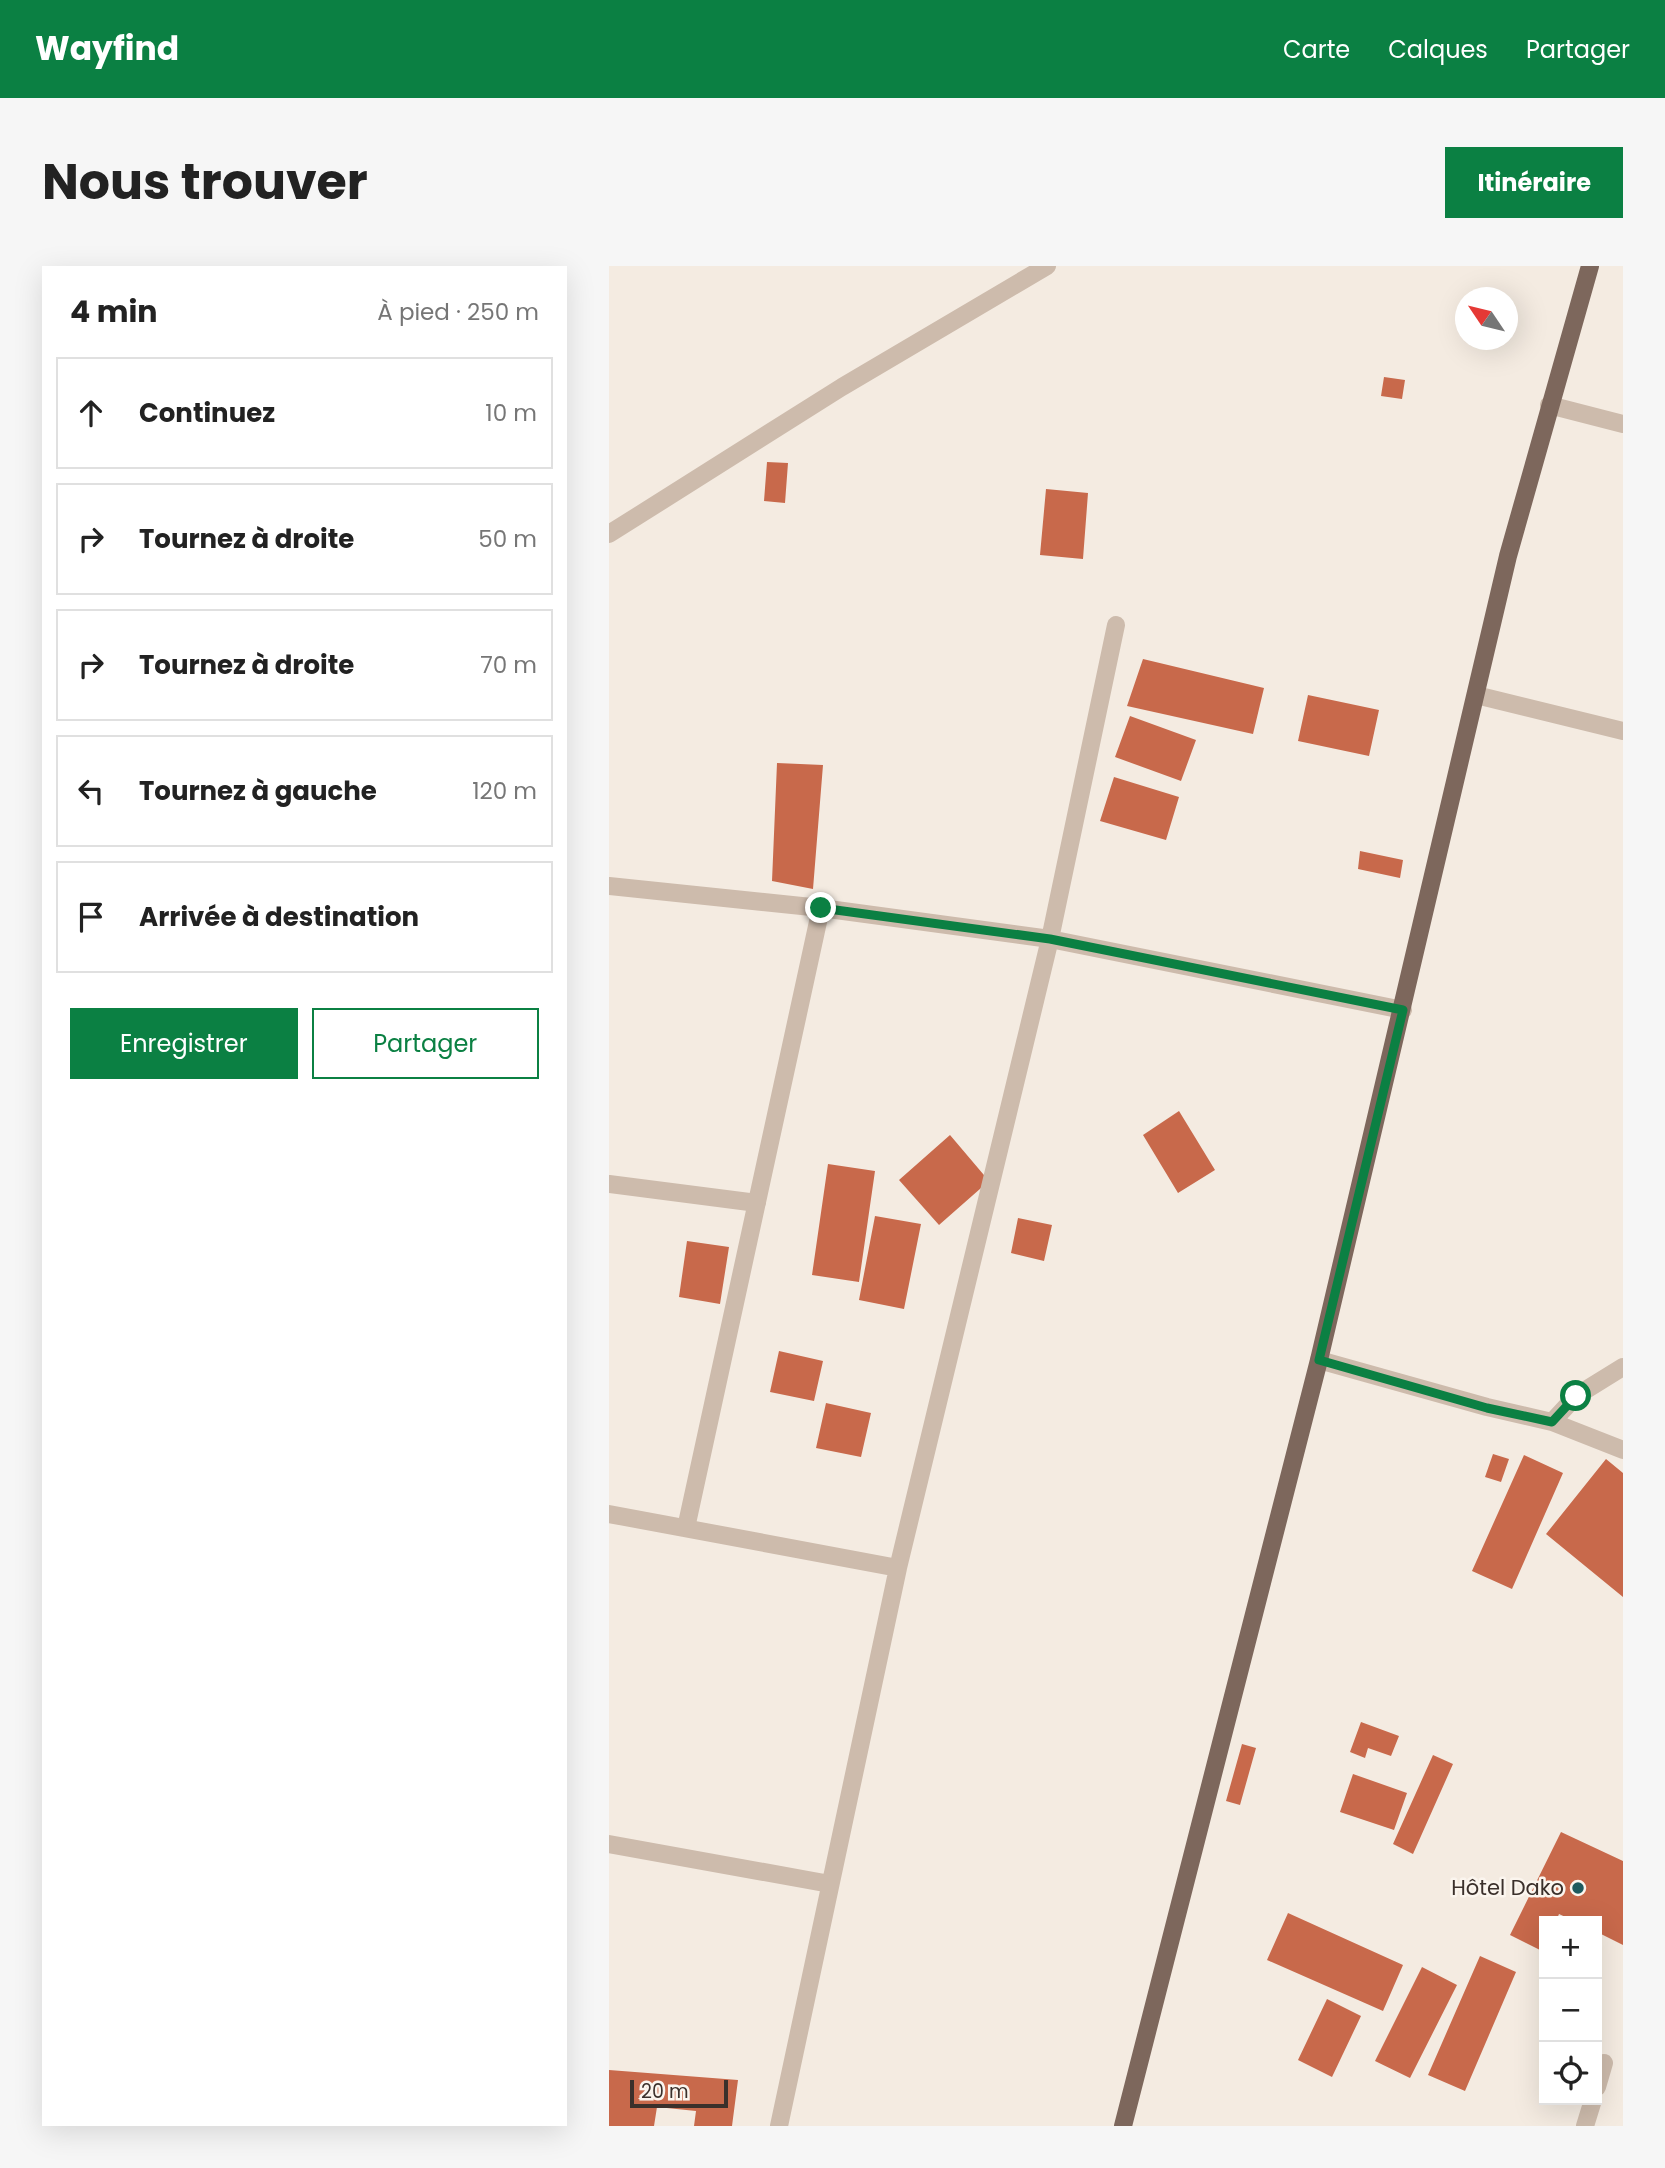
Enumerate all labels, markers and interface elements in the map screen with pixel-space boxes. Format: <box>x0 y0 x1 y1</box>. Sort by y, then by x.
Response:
text: Wayfind <box>35 25 179 72</box>
text: Carte <box>1283 33 1350 66</box>
text: Calques <box>1388 33 1488 66</box>
text: Partager <box>1526 33 1630 66</box>
button: Itinéraire <box>1445 147 1623 218</box>
text: Nous trouver <box>42 148 368 216</box>
north arrow <box>1455 287 1518 350</box>
text: 4 min <box>70 290 158 333</box>
text: À pied · 250 m <box>377 296 539 328</box>
icon: ahead <box>72 394 110 432</box>
text: Continuez <box>139 395 275 431</box>
text: 10 m <box>485 397 537 429</box>
icon: right <box>72 520 110 558</box>
text: Tournez à droite <box>139 521 354 557</box>
text: 50 m <box>478 523 537 555</box>
icon: right <box>72 646 110 684</box>
text: Tournez à droite <box>139 647 354 683</box>
text: 70 m <box>480 649 537 681</box>
icon: left <box>72 772 110 810</box>
text: Tournez à gauche <box>139 773 377 809</box>
text: 120 m <box>472 775 537 807</box>
route end <box>805 892 836 923</box>
icon: arrive <box>72 898 110 936</box>
text: Arrivée à destination <box>139 899 419 935</box>
button: Enregistrer <box>70 1008 298 1079</box>
button: Partager <box>312 1008 539 1079</box>
route start <box>1560 1380 1591 1411</box>
place label: Hôtel Dako <box>1451 1873 1564 1902</box>
marker: Hôtel Dako <box>1570 1880 1586 1896</box>
map controls <box>1539 1916 1602 2105</box>
button: + <box>1539 1916 1602 1979</box>
button: − <box>1539 1979 1602 2042</box>
button: locate <box>1539 2042 1602 2105</box>
scale bar <box>630 2077 728 2109</box>
text: 20 m <box>641 2078 689 2105</box>

